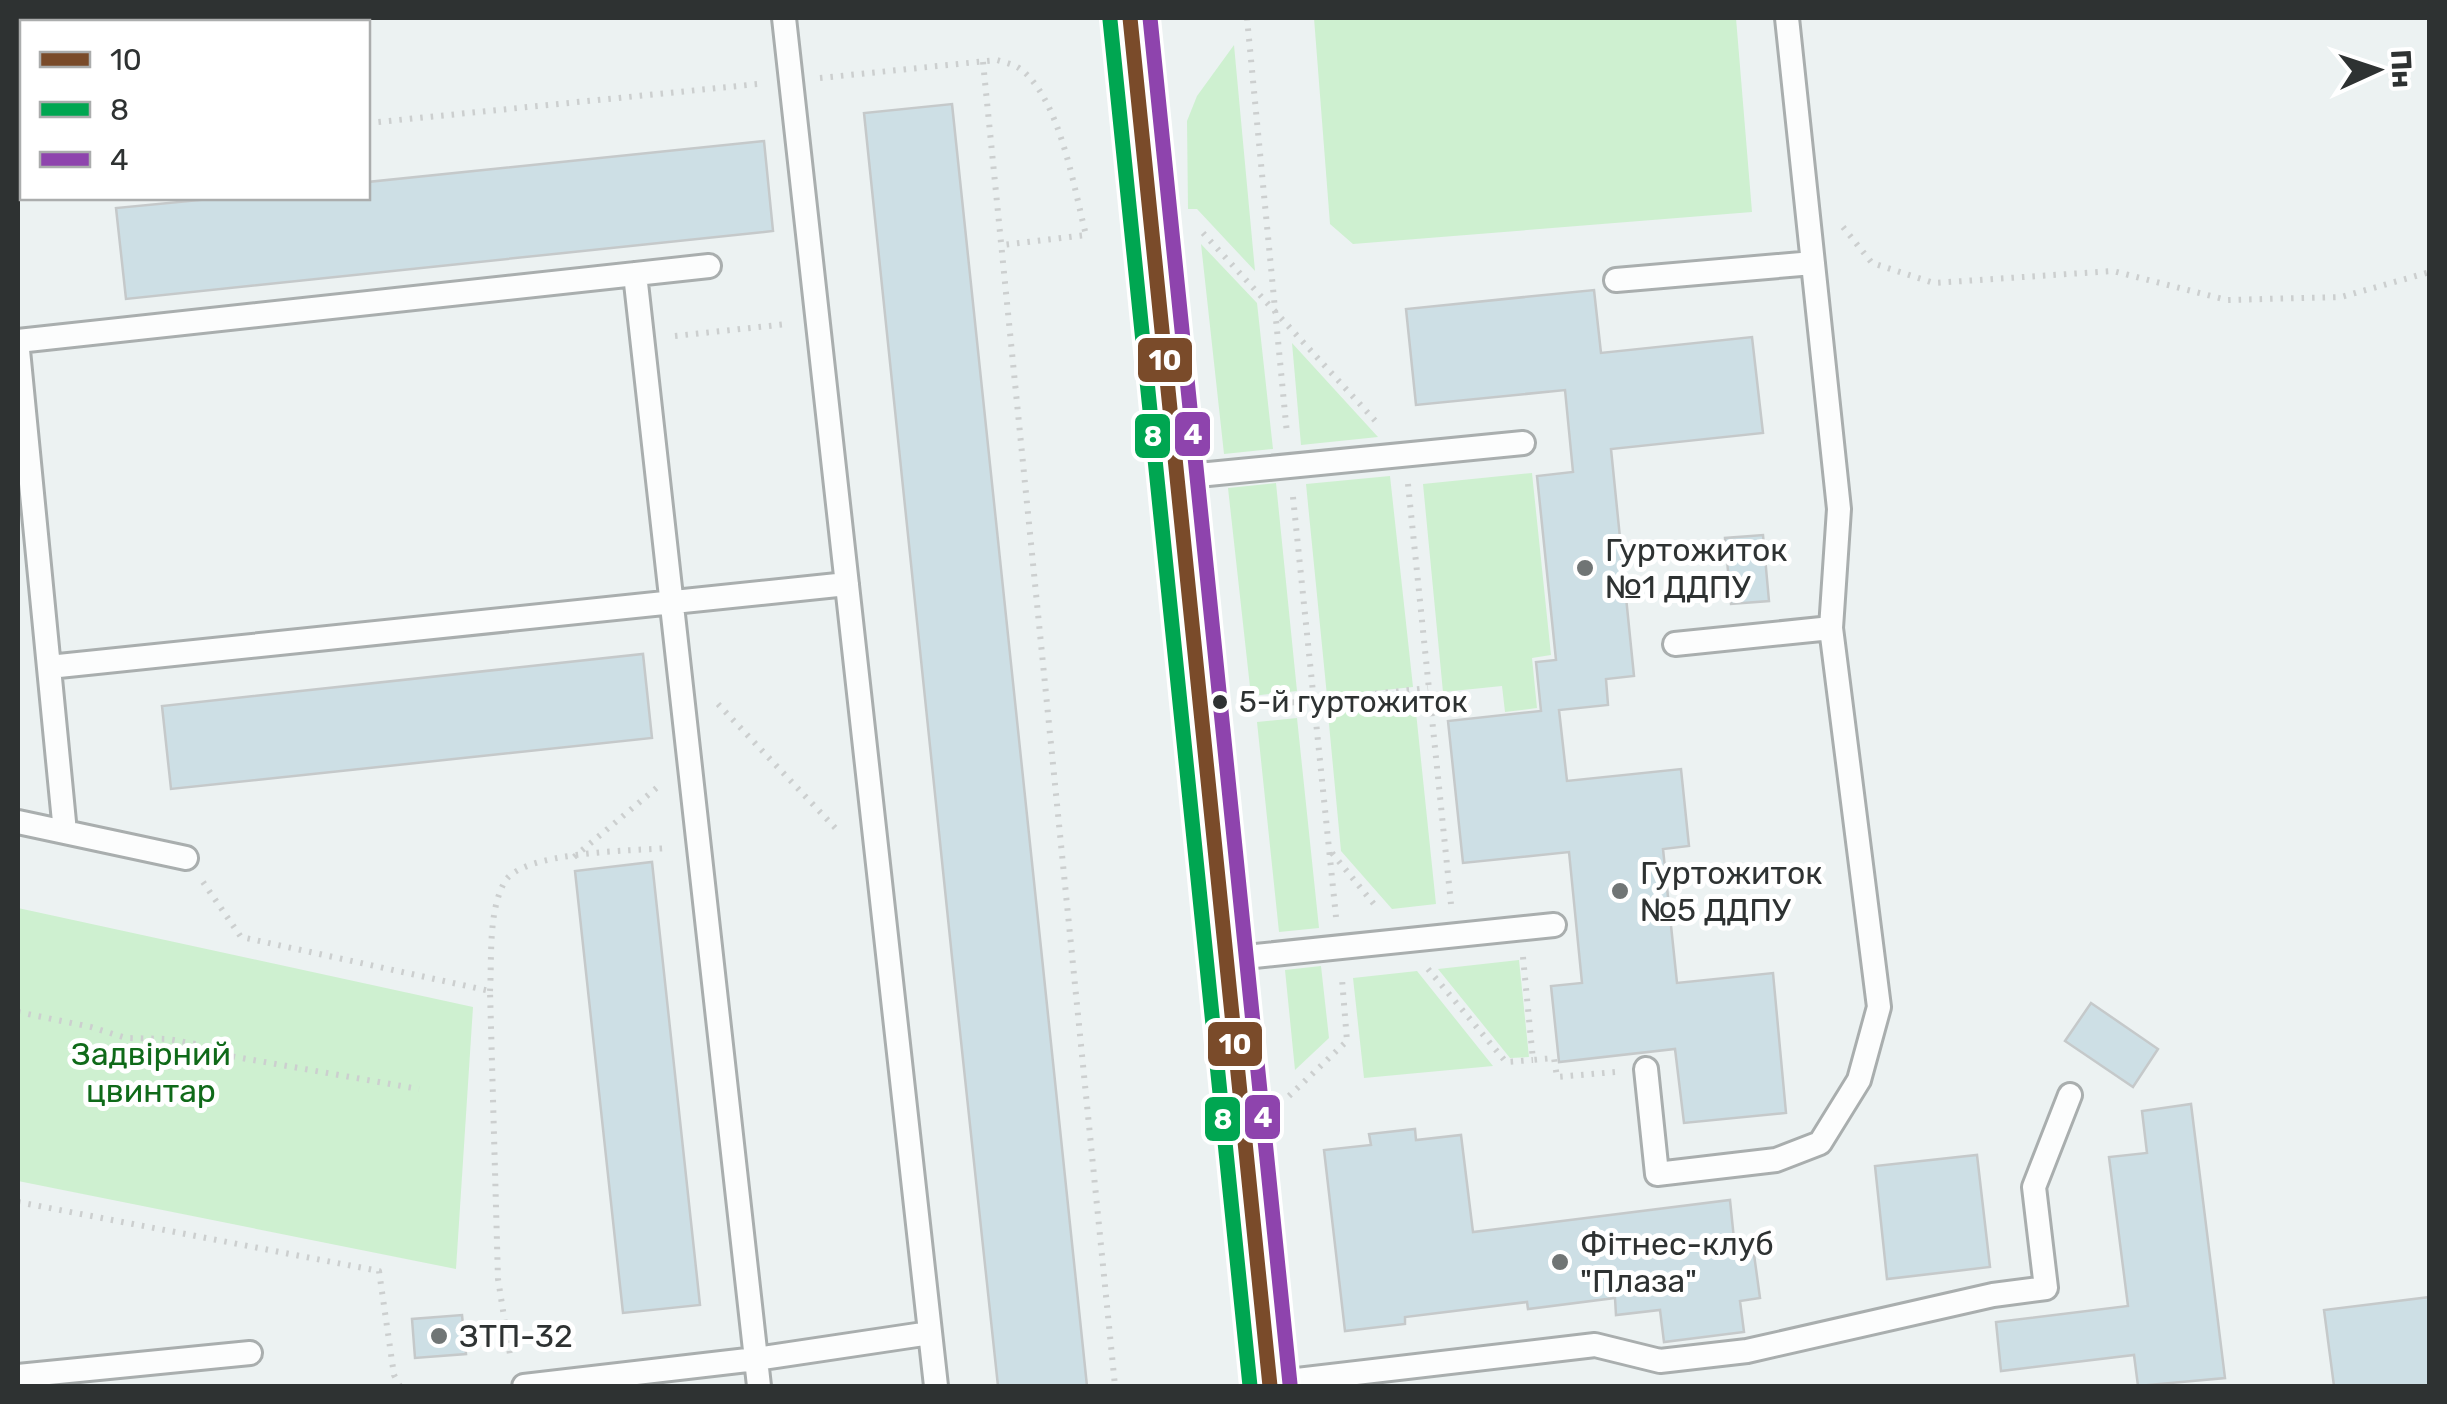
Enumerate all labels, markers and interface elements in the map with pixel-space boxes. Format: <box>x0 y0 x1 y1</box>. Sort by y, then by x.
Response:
legend <box>20 20 370 200</box>
north arrow <box>2327 20 2427 120</box>
text: 10 <box>110 42 142 78</box>
text: Пн <box>2384 49 2419 89</box>
text: 8 <box>110 92 129 128</box>
text: 4 <box>110 142 129 178</box>
line badge: 10 <box>1136 336 1194 384</box>
text: 10 <box>1149 344 1181 377</box>
line badge: 4 <box>1173 410 1212 458</box>
line badge: 8 <box>1133 412 1172 460</box>
text: 4 <box>1183 418 1203 451</box>
text: 8 <box>1144 420 1162 453</box>
place label: Гуртожиток №1 ДДПУ <box>1605 531 1787 606</box>
marker: Гуртожиток №1 ДДПУ <box>1574 557 1596 579</box>
place label: 5-й гуртожиток <box>1239 684 1468 720</box>
marker: 5-й гуртожиток <box>1210 692 1230 712</box>
place label: Гуртожиток №5 ДДПУ <box>1640 854 1822 929</box>
marker: Гуртожиток №5 ДДПУ <box>1609 880 1631 902</box>
line badge: 10 <box>1206 1020 1264 1068</box>
text: 10 <box>1219 1028 1251 1061</box>
park label: Задвірний цвинтар <box>71 1035 231 1110</box>
line badge: 4 <box>1243 1093 1282 1141</box>
line badge: 8 <box>1203 1095 1242 1143</box>
text: 4 <box>1253 1101 1273 1134</box>
text: 8 <box>1214 1103 1232 1136</box>
place label: Фітнес-клуб "Плаза" <box>1580 1225 1774 1300</box>
marker: Фітнес-клуб "Плаза" <box>1549 1251 1571 1273</box>
place label: ЗТП-32 <box>459 1317 573 1355</box>
marker: ЗТП-32 <box>428 1325 450 1347</box>

